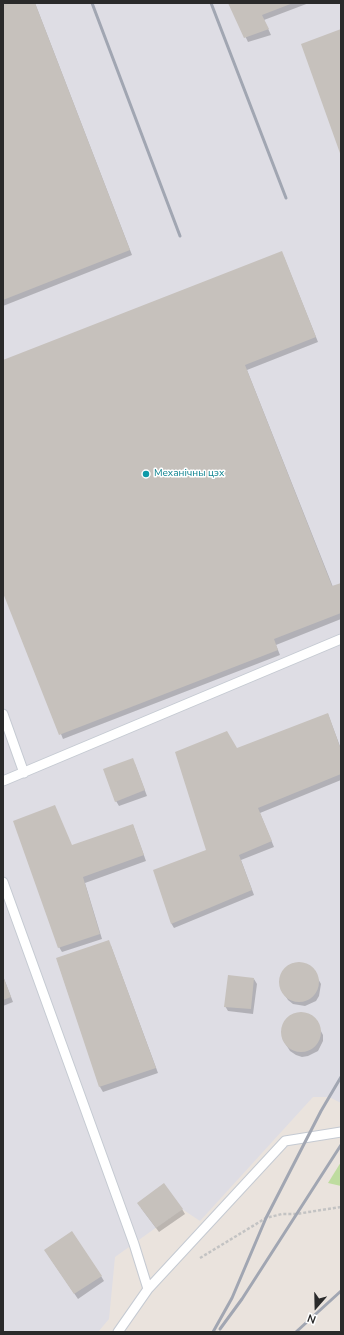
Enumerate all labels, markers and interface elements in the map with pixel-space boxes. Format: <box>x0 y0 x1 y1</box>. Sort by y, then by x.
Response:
place label: Механічны цэх <box>154 468 224 480</box>
marker: Механічны цэх <box>141 469 151 479</box>
north arrow <box>296 1287 336 1327</box>
text: N <box>305 1310 318 1327</box>

